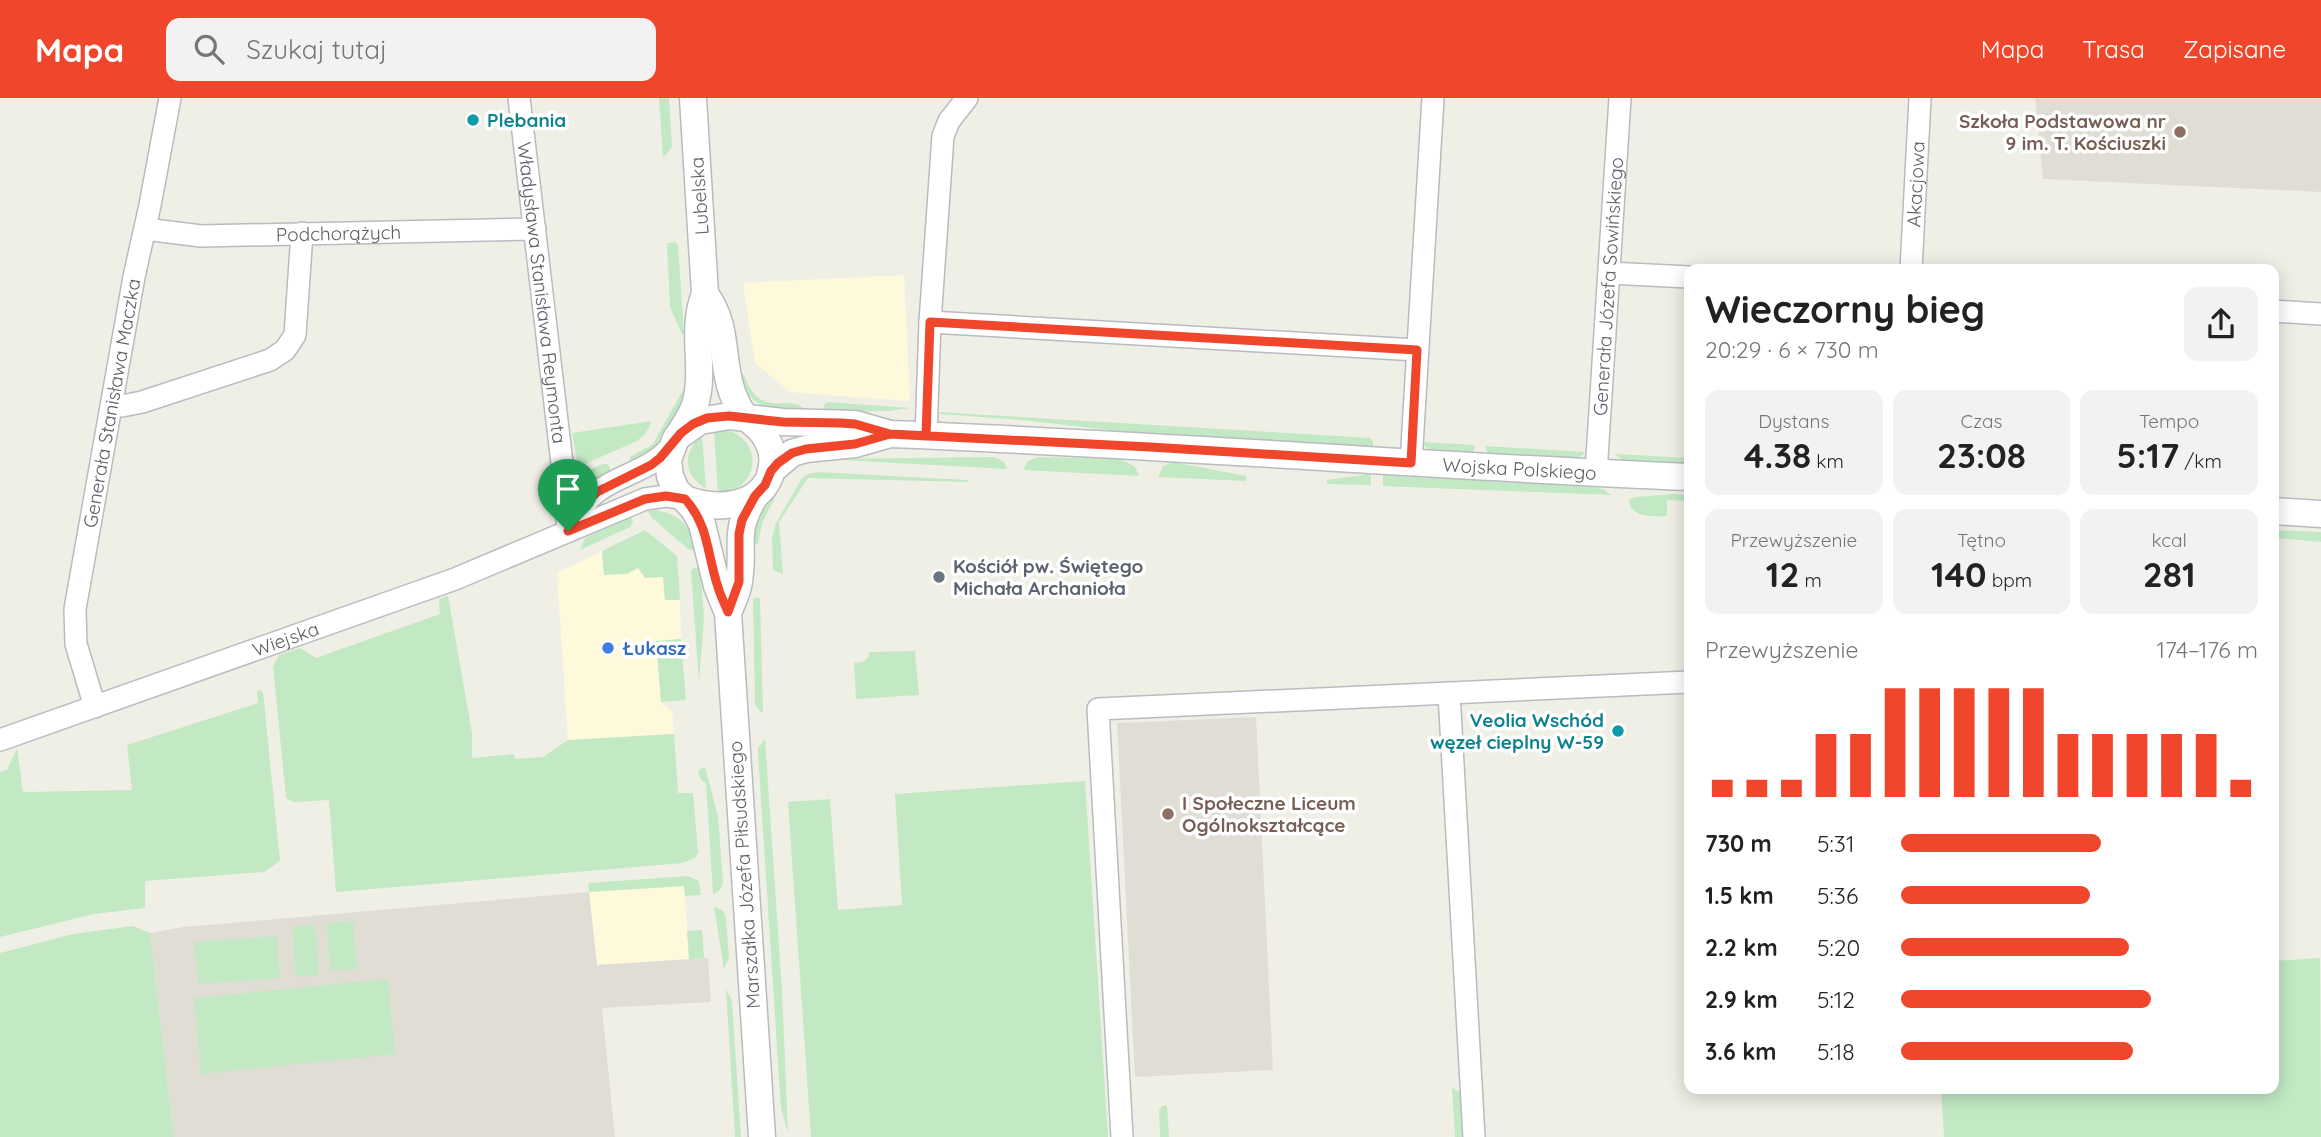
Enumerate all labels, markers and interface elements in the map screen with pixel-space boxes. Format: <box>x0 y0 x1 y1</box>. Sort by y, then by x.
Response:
search box <box>166 18 656 81</box>
text: Mapa <box>35 29 124 70</box>
icon: search <box>190 30 228 68</box>
text: Szukaj tutaj <box>246 33 387 66</box>
text: Mapa <box>1981 34 2044 64</box>
text: Trasa <box>2082 34 2145 64</box>
text: Zapisane <box>2183 34 2286 64</box>
place label: Plebania <box>487 108 566 132</box>
place label: Szkoła Podstawowa nr 9 im. T. Kościuszki <box>1959 109 2166 155</box>
marker: Plebania <box>465 112 481 128</box>
marker: Szkoła Podstawowa nr 9 im. T. Kościuszki <box>2172 124 2188 140</box>
street label: Akacjowa <box>1901 140 1930 228</box>
street label: Władysława Stanisława Reymonta <box>512 141 572 445</box>
street label: Lubelska <box>684 156 714 236</box>
street label: Generała Józefa Sowińskiego <box>1588 156 1628 416</box>
street label: Podchorążych <box>276 220 401 246</box>
street label: Generała Stanisława Maczka <box>78 277 146 530</box>
text: Wieczorny bieg <box>1705 285 1985 333</box>
button: share <box>2184 287 2258 361</box>
text: 20:29 · 6 × 730 m <box>1705 335 1879 364</box>
text: Dystans <box>1758 409 1829 433</box>
text: Czas <box>1961 409 2002 433</box>
text: Tempo <box>2139 409 2199 433</box>
text: 4.38 <box>1744 433 1811 477</box>
text: 23:08 <box>1937 433 2026 477</box>
text: 5:17 <box>2117 433 2179 477</box>
text: km <box>1811 449 1844 473</box>
text: /km <box>2179 449 2222 473</box>
street label: Wojska Polskiego <box>1442 452 1597 485</box>
pin <box>538 459 598 531</box>
icon: arrive <box>549 470 587 508</box>
text: Przewyższenie <box>1730 528 1857 552</box>
text: Tętno <box>1957 528 2006 552</box>
text: kcal <box>2151 528 2187 552</box>
text: 12 <box>1766 552 1799 596</box>
text: 140 <box>1931 552 1987 596</box>
text: 281 <box>2143 552 2196 596</box>
place label: Kościół pw. Świętego Michała Archanioła <box>953 554 1143 600</box>
text: m <box>1799 568 1822 592</box>
text: bpm <box>1987 568 2032 592</box>
marker: Kościół pw. Świętego Michała Archanioła <box>931 569 947 585</box>
street label: Wiejska <box>249 616 322 662</box>
text: Przewyższenie <box>1705 635 1859 664</box>
text: 174–176 m <box>2157 635 2258 664</box>
place label: Łukasz <box>622 636 686 660</box>
marker: Łukasz <box>600 640 616 656</box>
place label: Veolia Wschód węzeł cieplny W-59 <box>1430 708 1604 754</box>
marker: Veolia Wschód węzeł cieplny W-59 <box>1610 723 1626 739</box>
street label: Marszałka Józefa Piłsudskiego <box>723 740 765 1010</box>
place label: I Społeczne Liceum Ogólnokształcące <box>1182 791 1356 837</box>
marker: I Społeczne Liceum Ogólnokształcące <box>1160 806 1176 822</box>
text: 730 m <box>1705 829 1772 858</box>
text: 5:31 <box>1817 829 1854 858</box>
text: 1.5 km <box>1705 881 1774 910</box>
text: 5:36 <box>1817 881 1858 910</box>
text: 2.2 km <box>1705 933 1778 962</box>
text: 5:20 <box>1817 933 1860 962</box>
text: 2.9 km <box>1705 985 1778 1014</box>
text: 5:12 <box>1817 985 1855 1014</box>
text: 3.6 km <box>1705 1037 1777 1066</box>
text: 5:18 <box>1817 1037 1855 1066</box>

